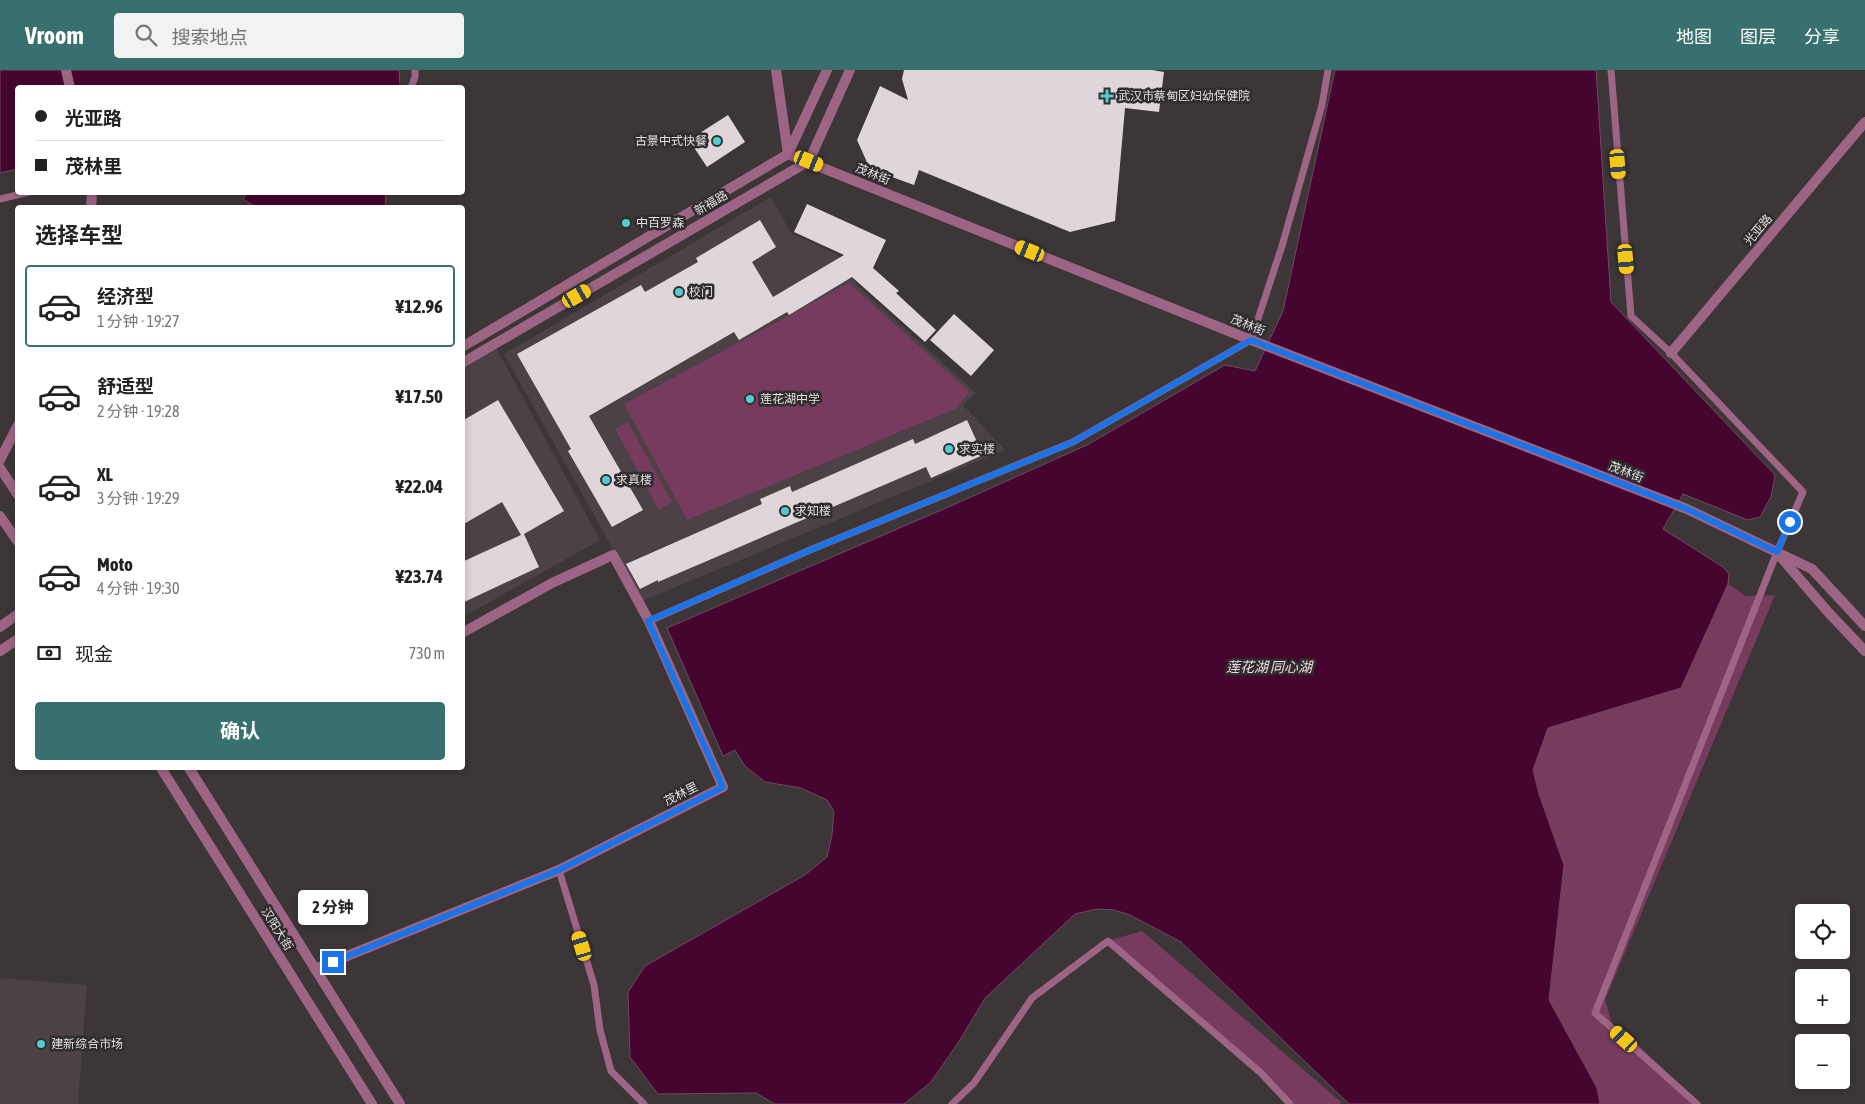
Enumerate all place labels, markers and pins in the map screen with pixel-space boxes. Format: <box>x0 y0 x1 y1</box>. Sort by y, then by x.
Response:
marker: 武汉市蔡甸区妇幼保健院 <box>1100 89 1114 103</box>
place label: 武汉市蔡甸区妇幼保健院 <box>1118 89 1250 103</box>
place label: 古景中式快餐 <box>635 134 707 148</box>
marker: 古景中式快餐 <box>711 135 723 147</box>
place label: 中百罗森 <box>636 216 684 230</box>
marker: 中百罗森 <box>620 217 632 229</box>
place label: 校门 <box>689 285 713 299</box>
marker: 校门 <box>673 286 685 298</box>
place label: 莲花湖中学 <box>760 392 820 406</box>
marker: 莲花湖中学 <box>744 393 756 405</box>
place label: 求实楼 <box>959 442 995 456</box>
marker: 求实楼 <box>943 443 955 455</box>
place label: 求真楼 <box>616 473 652 487</box>
marker: 求真楼 <box>600 474 612 486</box>
place label: 求知楼 <box>795 504 831 518</box>
marker: 求知楼 <box>779 505 791 517</box>
place label: 建新综合市场 <box>51 1037 123 1051</box>
marker: 建新综合市场 <box>35 1038 47 1050</box>

